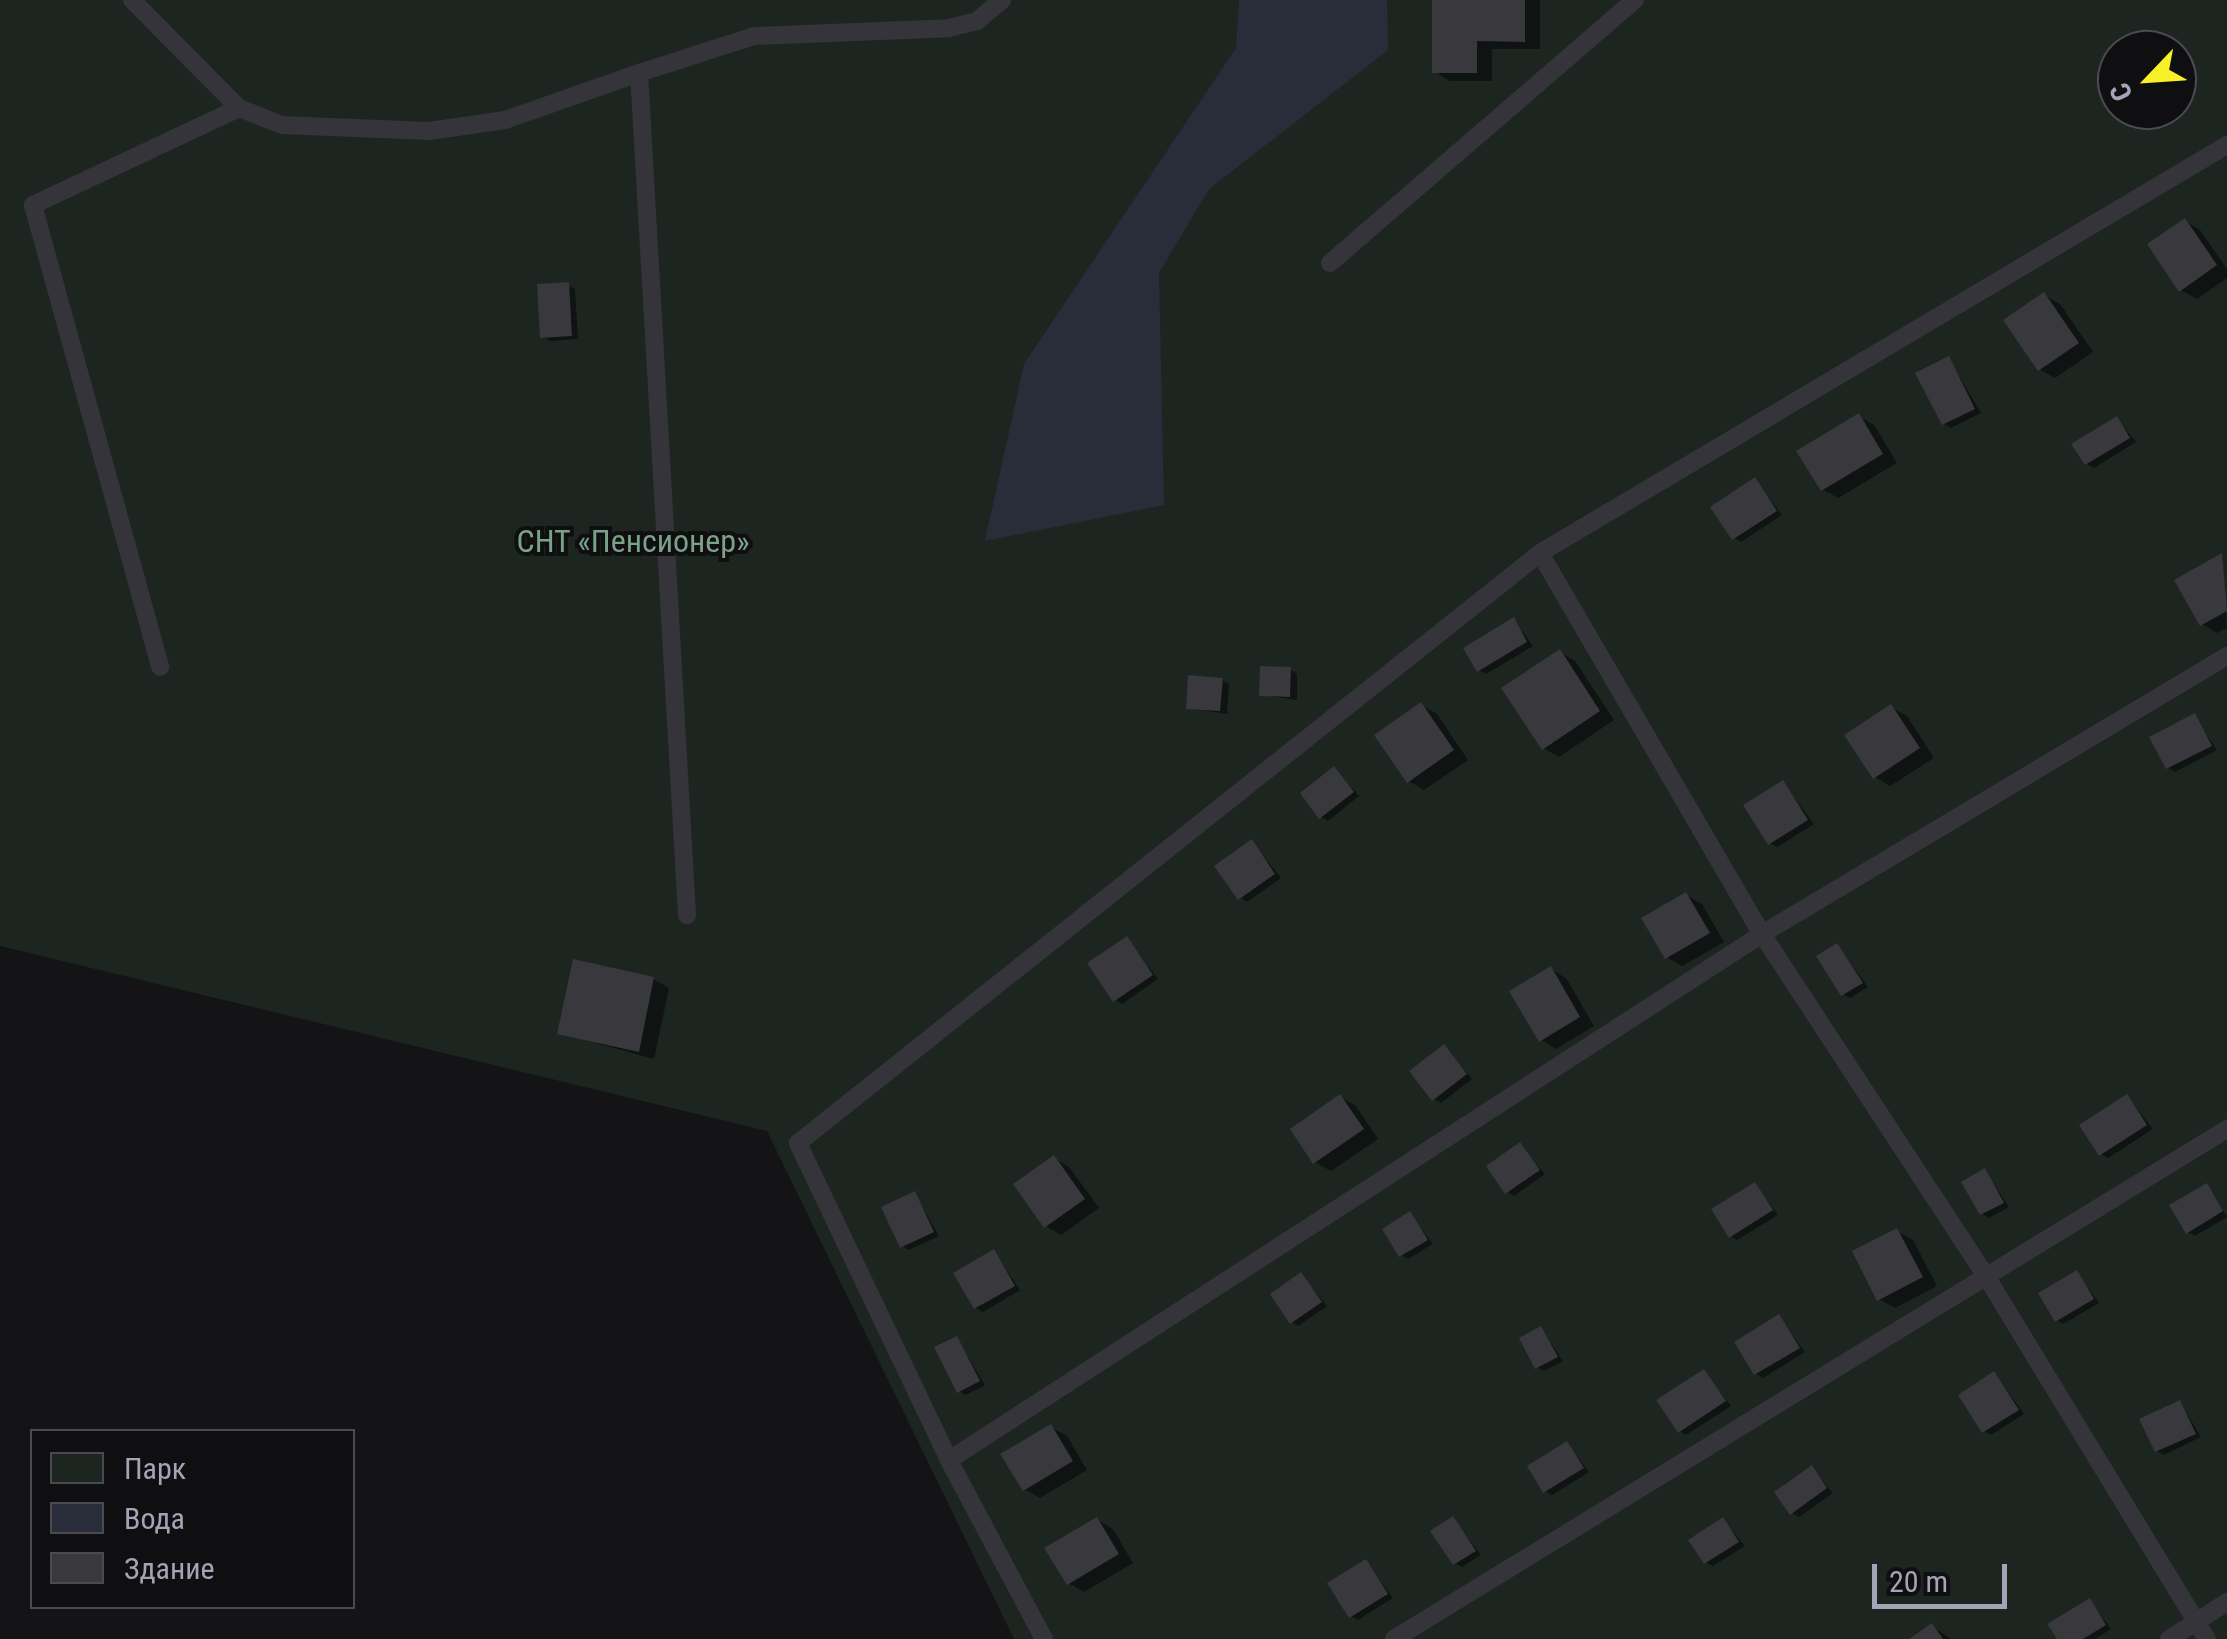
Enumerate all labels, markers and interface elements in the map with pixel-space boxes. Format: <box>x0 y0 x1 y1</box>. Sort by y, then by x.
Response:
north arrow <box>2097 30 2197 130</box>
text: С <box>2103 78 2139 106</box>
park label: СНТ «Пенсионер» <box>516 522 750 560</box>
legend <box>30 1429 355 1609</box>
text: Парк <box>124 1451 186 1486</box>
text: Вода <box>124 1501 185 1536</box>
scale bar <box>1877 1544 2012 1606</box>
text: Здание <box>124 1551 215 1586</box>
text: 20 m <box>1889 1564 1948 1599</box>

